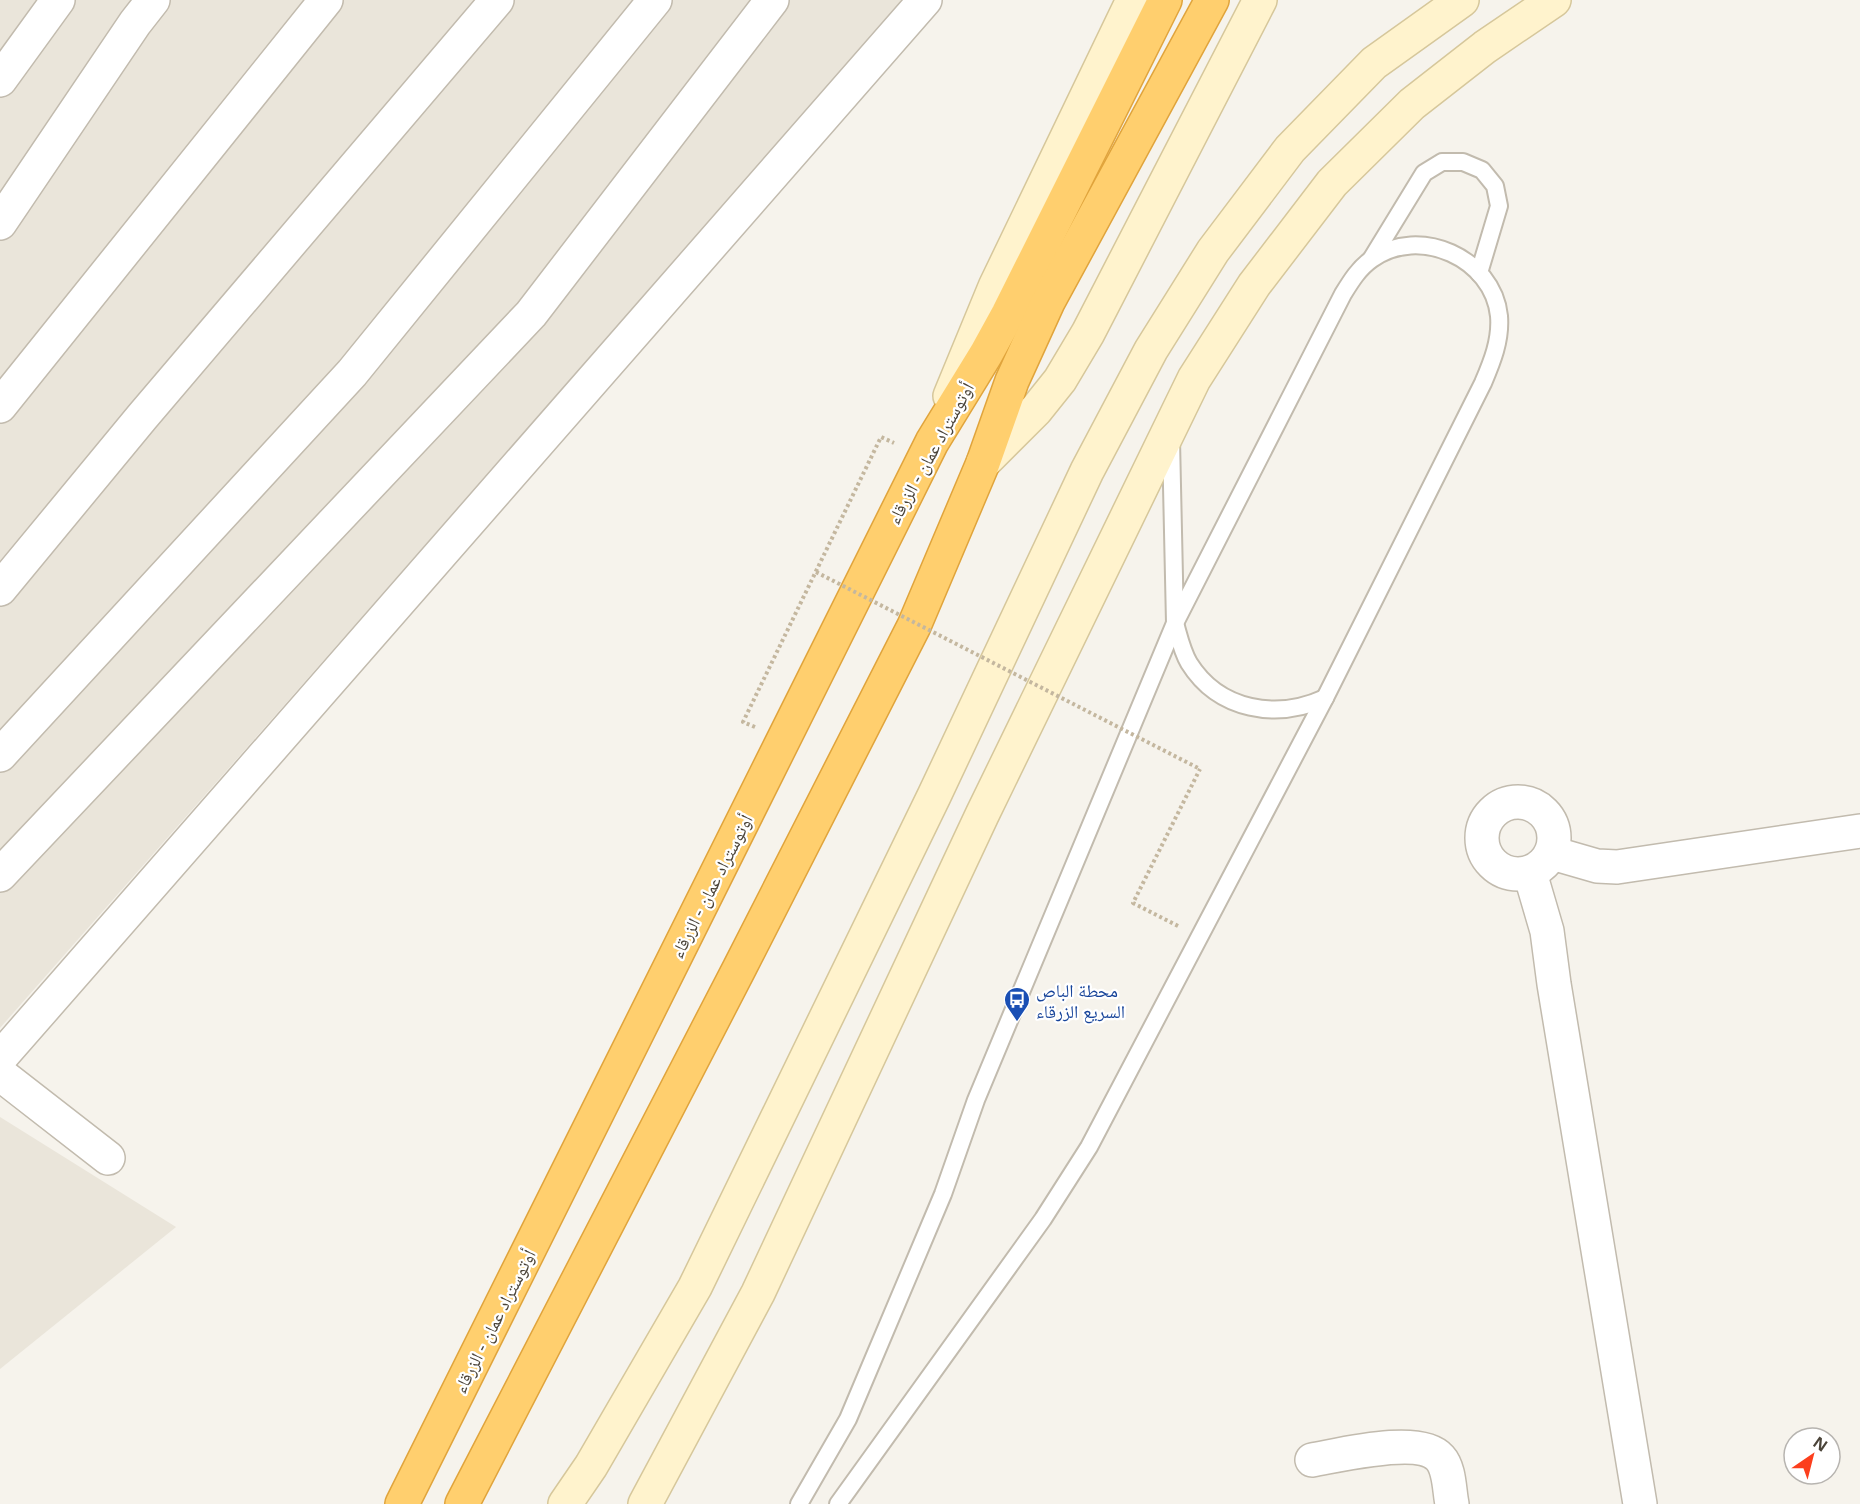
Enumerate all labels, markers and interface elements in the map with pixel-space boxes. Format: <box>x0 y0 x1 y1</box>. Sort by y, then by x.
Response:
street label: أوتوستراد عمان - الزرقاء <box>881 378 979 528</box>
street label: أوتوستراد عمان - الزرقاء <box>664 810 758 962</box>
place label: محطة الباص السريع الزرقاء <box>1036 978 1125 1024</box>
bus stop icon: محطة الباص السريع الزرقاء <box>1002 985 1032 1023</box>
street label: أوتوستراد عمان - الزرقاء <box>447 1245 541 1397</box>
north arrow <box>1782 1426 1842 1486</box>
text: N <box>1809 1431 1832 1456</box>

